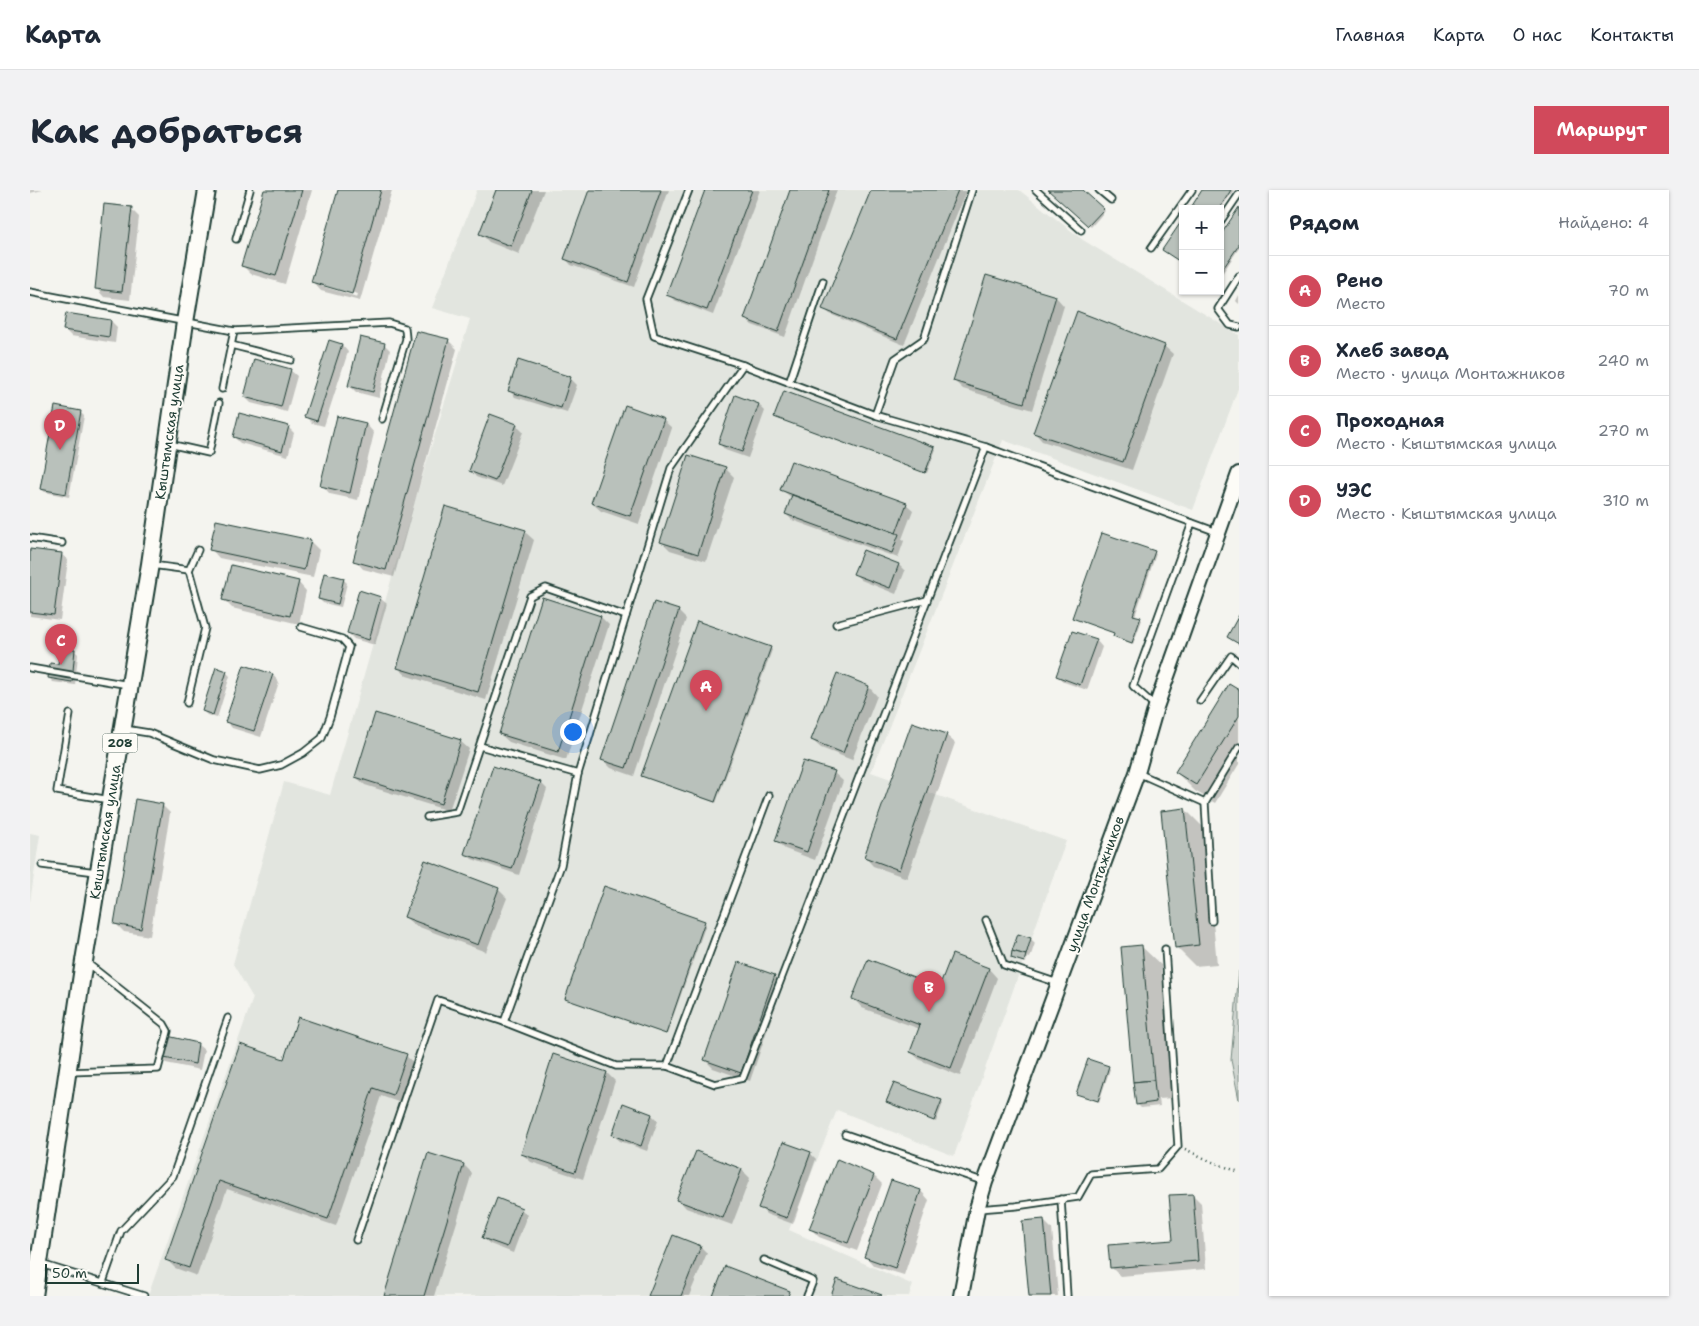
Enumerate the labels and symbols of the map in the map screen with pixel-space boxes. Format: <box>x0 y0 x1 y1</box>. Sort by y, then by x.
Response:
street label: Кыштымская улица <box>151 363 187 501</box>
pin: D <box>44 409 76 450</box>
pin: C <box>45 624 77 665</box>
pin: A <box>690 670 722 711</box>
your location <box>560 719 586 745</box>
road number: 208 <box>102 734 138 752</box>
street label: Кыштымская улица <box>85 763 125 901</box>
street label: улица Монтажников <box>1062 813 1128 955</box>
pin: B <box>913 971 945 1012</box>
scale bar <box>45 1261 139 1284</box>

